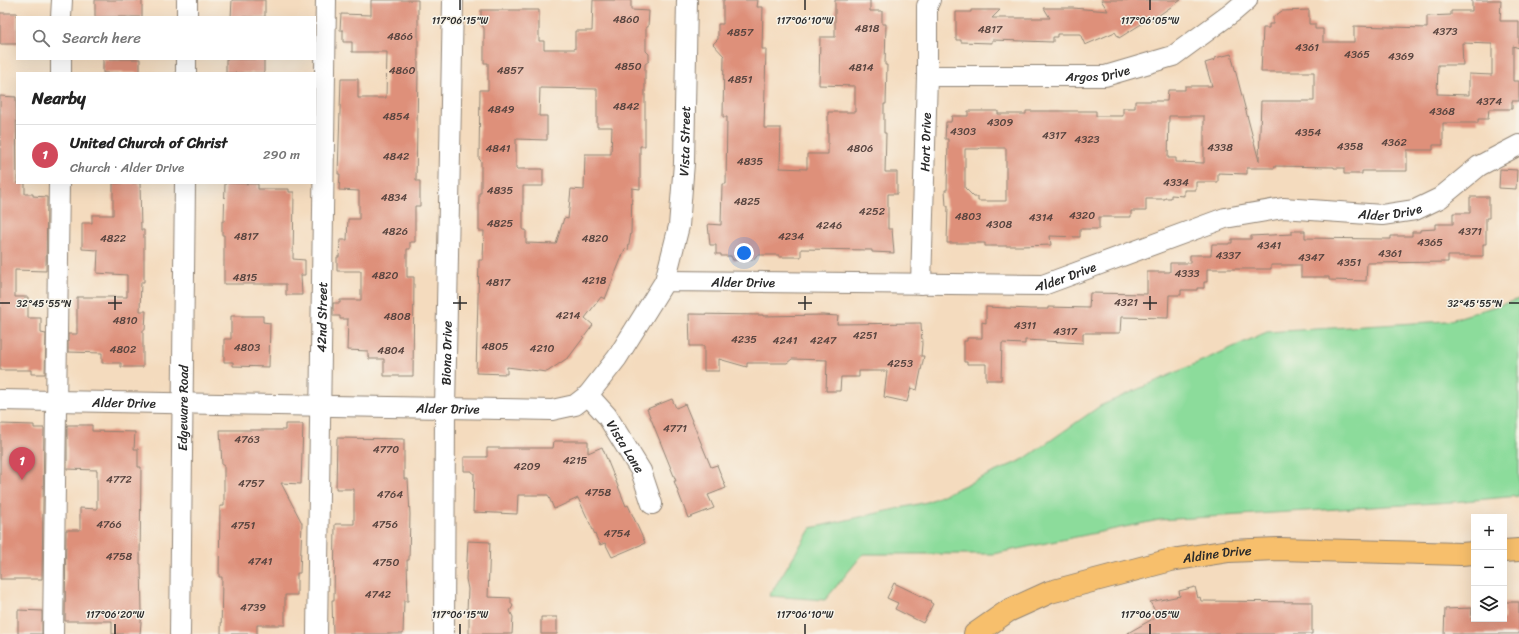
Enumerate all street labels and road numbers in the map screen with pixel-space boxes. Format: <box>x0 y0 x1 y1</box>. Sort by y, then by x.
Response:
street label: Argos Drive <box>1065 58 1133 88</box>
street label: Vista Street <box>671 105 697 177</box>
street label: Hart Drive <box>913 112 937 172</box>
street label: Alder Drive <box>1357 197 1426 227</box>
street label: Alder Drive <box>1034 255 1100 297</box>
street label: Alder Drive <box>710 270 775 294</box>
street label: 42nd Street <box>309 281 334 353</box>
street label: Biona Drive <box>434 320 458 386</box>
street label: Edgeware Road <box>171 364 194 451</box>
street label: Alder Drive <box>91 390 156 414</box>
street label: Alder Drive <box>415 396 480 420</box>
street label: Vista Lane <box>600 415 651 478</box>
street label: Aldine Drive <box>1180 539 1252 570</box>

